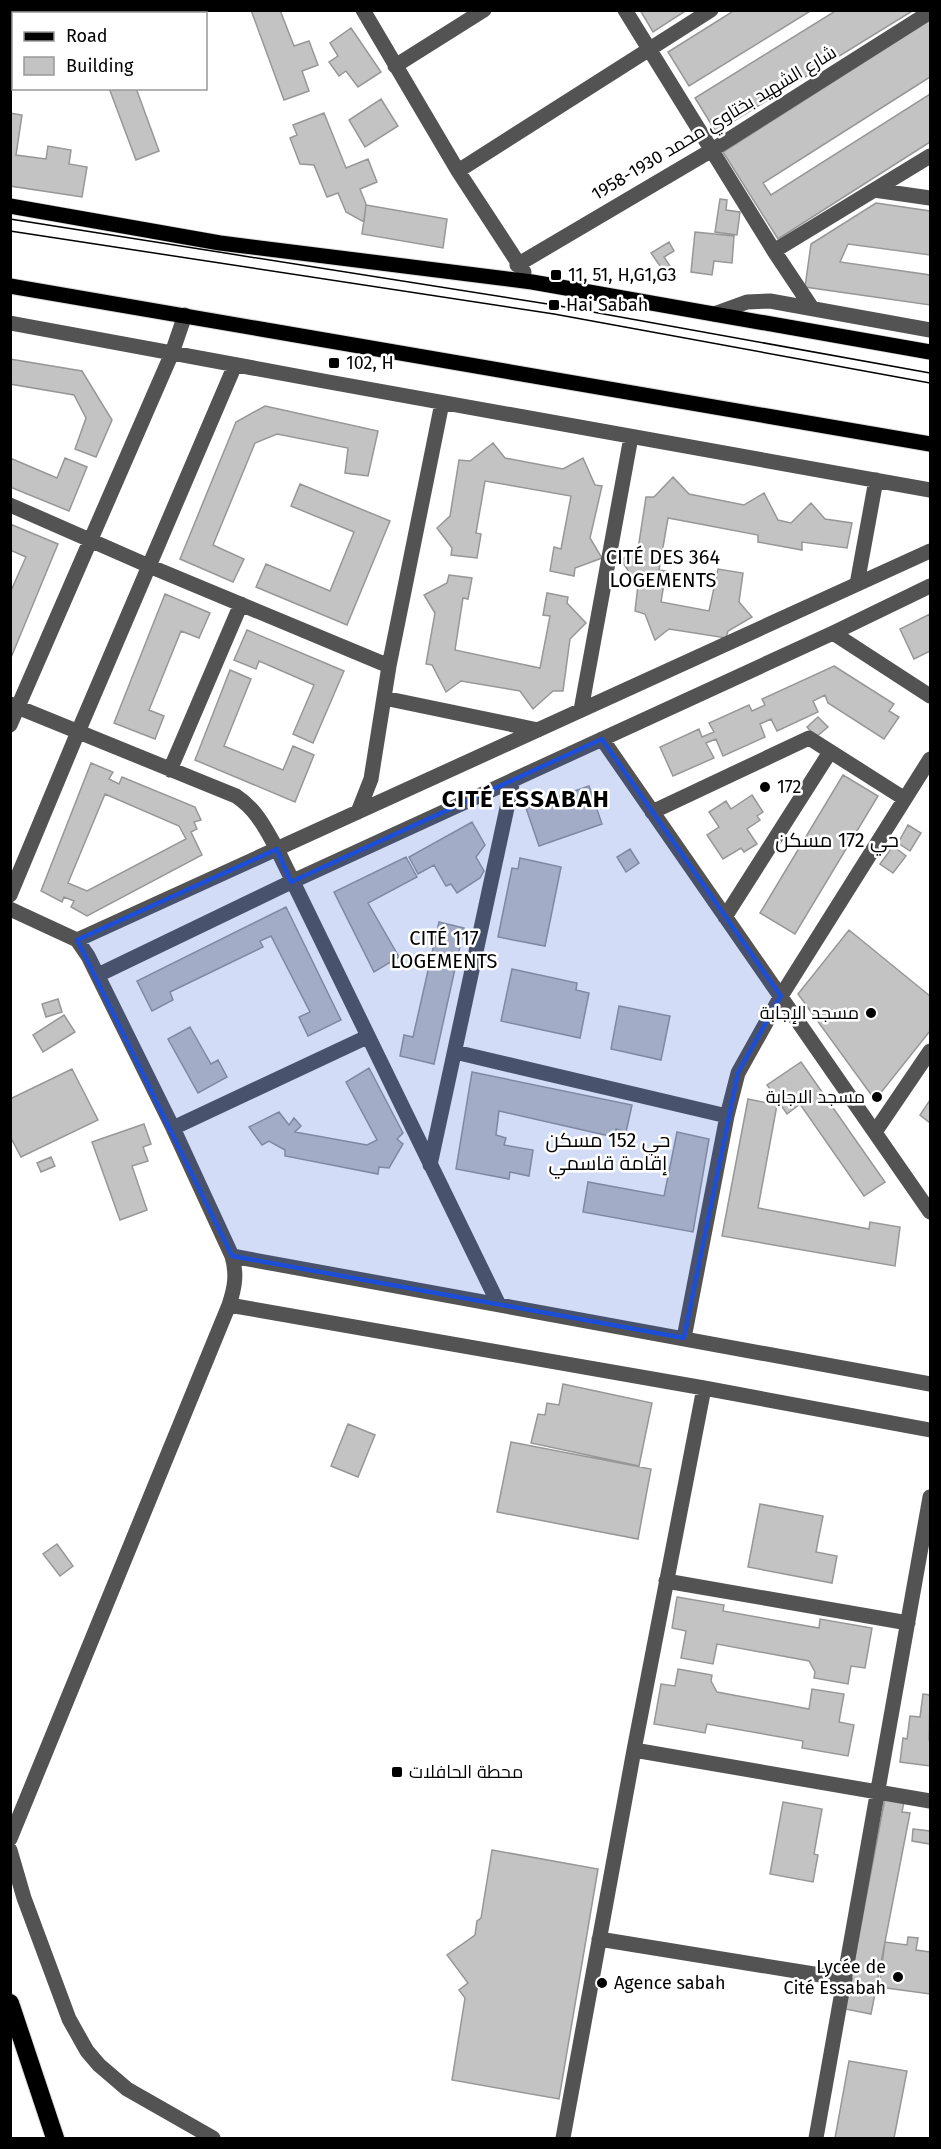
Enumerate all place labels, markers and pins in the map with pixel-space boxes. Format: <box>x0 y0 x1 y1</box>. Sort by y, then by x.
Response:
place label: 11, 51, H,G1,G3 <box>568 264 677 286</box>
marker: 11, 51, H,G1,G3 <box>549 268 563 282</box>
place label: Hai Sabah <box>566 294 648 316</box>
marker: Hai Sabah <box>547 298 561 312</box>
place label: 102, H <box>346 352 394 374</box>
marker: 102, H <box>327 356 341 370</box>
place label: 172 <box>777 776 802 798</box>
marker: 172 <box>758 780 772 794</box>
place label: مسجد الإجابة <box>760 1002 859 1024</box>
marker: مسجد الإجابة <box>864 1006 878 1020</box>
place label: مسجد الاجابة <box>766 1086 865 1108</box>
marker: مسجد الاجابة <box>870 1090 884 1104</box>
place label: محطة الحافلات <box>409 1761 523 1783</box>
marker: محطة الحافلات <box>390 1765 404 1779</box>
place label: Lycée de Cité Essabah <box>783 1956 886 1999</box>
marker: Lycée de Cité Essabah <box>891 1970 905 1984</box>
place label: Agence sabah <box>614 1972 725 1994</box>
marker: Agence sabah <box>595 1976 609 1990</box>

